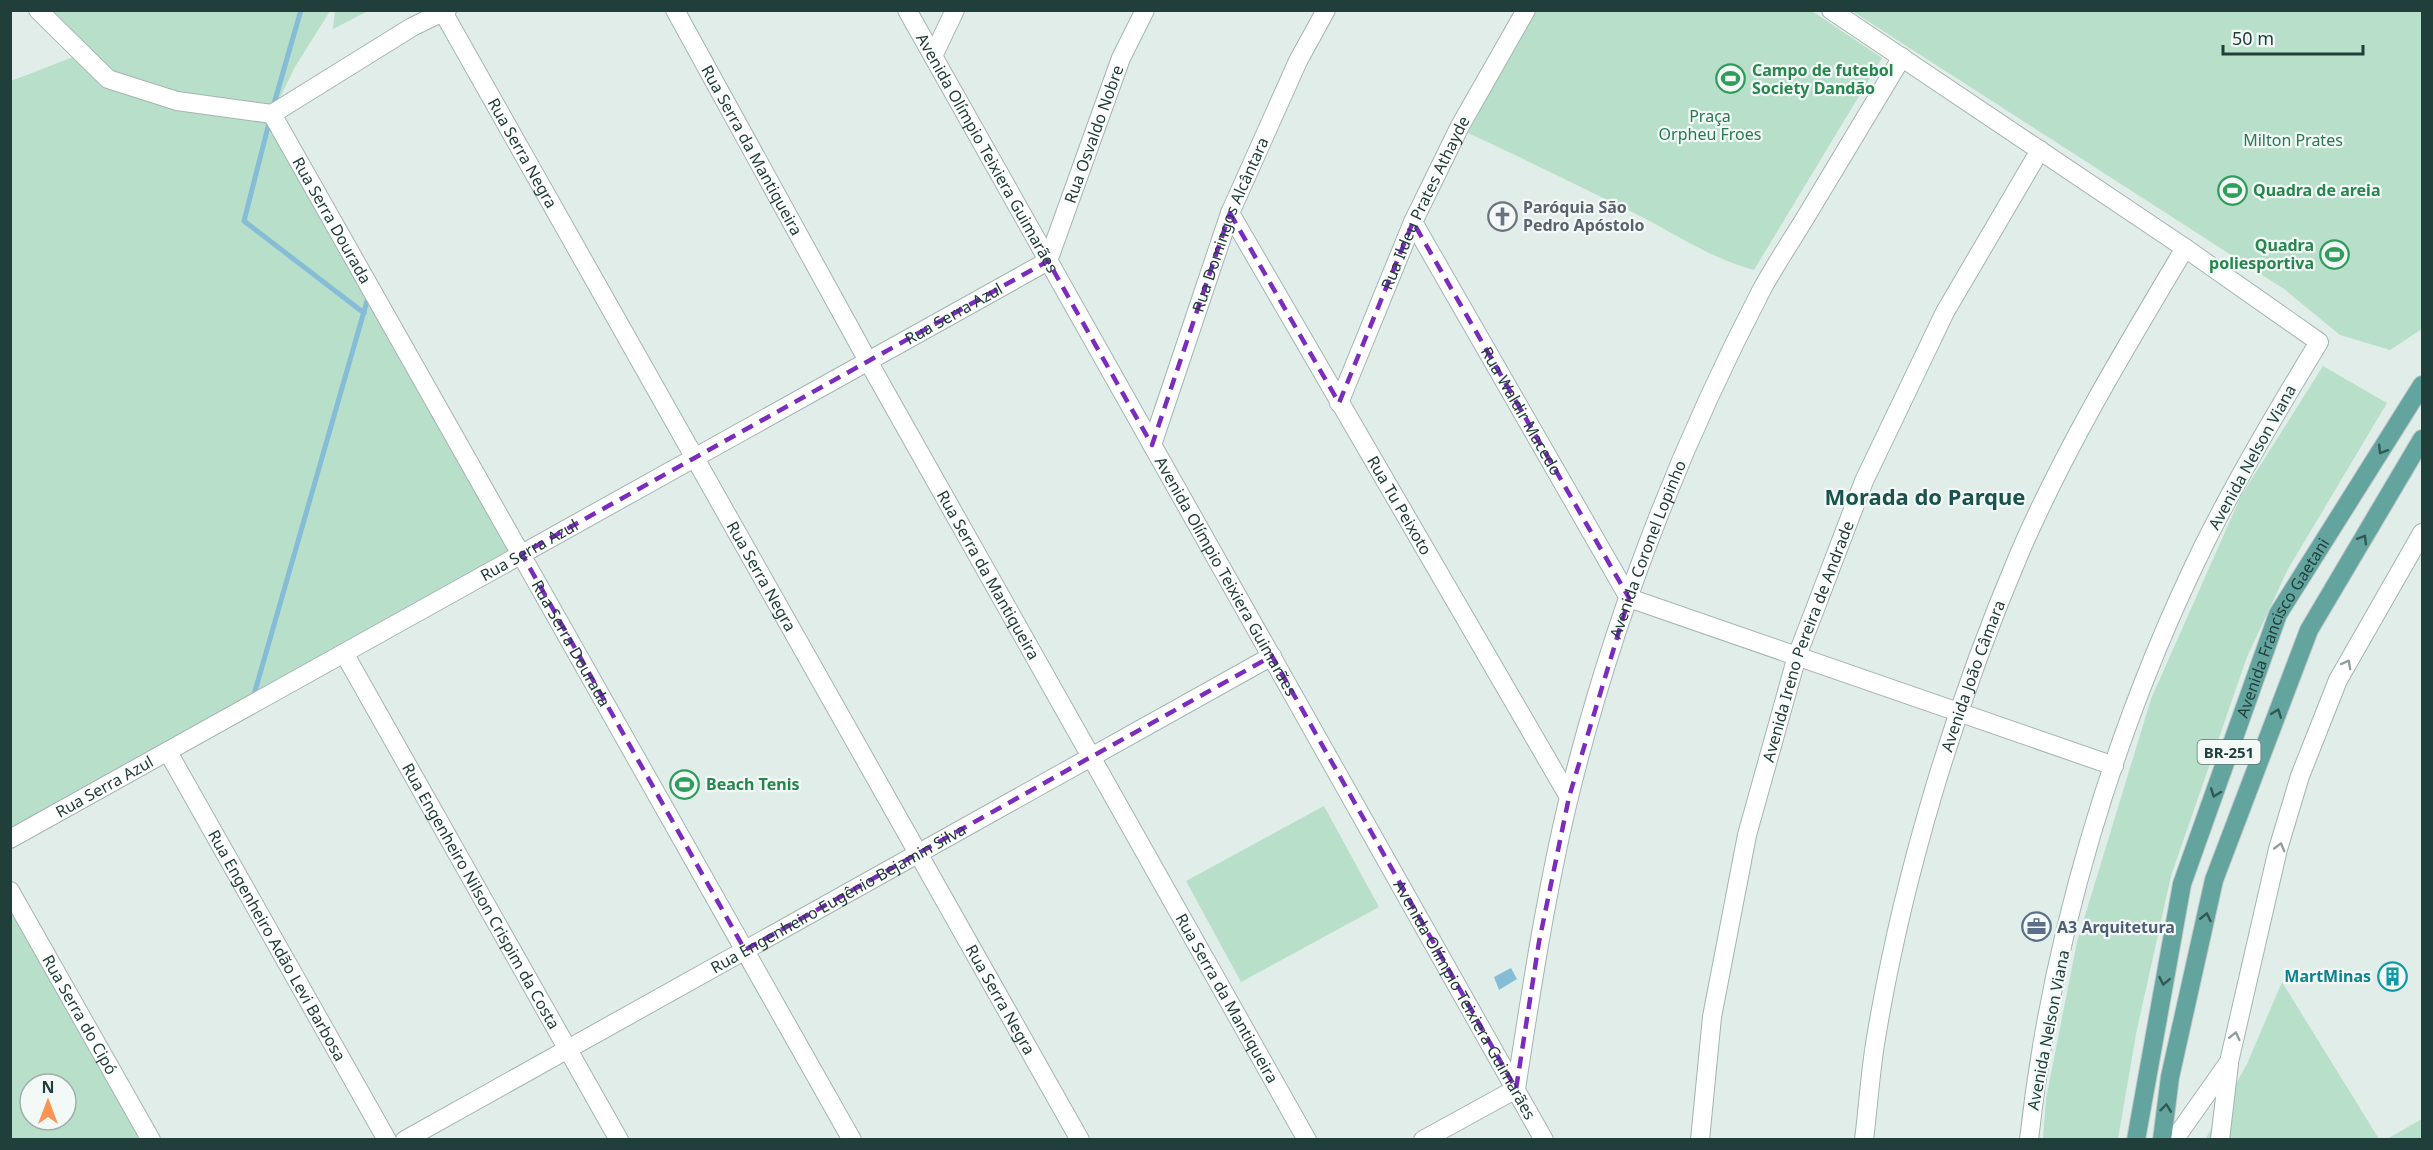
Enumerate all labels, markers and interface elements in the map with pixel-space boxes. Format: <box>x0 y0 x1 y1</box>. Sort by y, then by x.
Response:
scale bar <box>2223 18 2362 56</box>
text: 50 m <box>2232 26 2274 50</box>
street label: Avenida Olímpio Teixiera Guimarães <box>911 29 1064 277</box>
place label: Campo de futebol Society Dandão <box>1752 59 1894 99</box>
street label: Rua Serra da Mantiqueira <box>696 61 808 239</box>
street label: Rua Osvaldo Nobre <box>1059 62 1129 206</box>
sports icon: Campo de futebol Society Dandão <box>1715 63 1747 95</box>
street label: Rua Serra Negra <box>483 94 563 212</box>
park label: Praça Orpheu Froes <box>1659 105 1761 145</box>
street label: Rua Ildeu Prates Athayde <box>1376 112 1475 293</box>
park label: Milton Prates <box>2243 129 2343 151</box>
street label: Rua Domingos Alcântara <box>1187 134 1274 315</box>
street label: Rua Serra Dourada <box>287 153 377 288</box>
sports icon: Quadra de areia <box>2216 174 2248 206</box>
place label: Quadra de areia <box>2253 179 2381 201</box>
place label: Paróquia São Pedro Apóstolo <box>1523 196 1645 236</box>
church icon: Paróquia São Pedro Apóstolo <box>1486 200 1518 232</box>
place label: Quadra poliesportiva <box>2209 234 2314 274</box>
sports icon: Quadra poliesportiva <box>2319 238 2351 270</box>
street label: Rua Serra Azul <box>901 278 1006 350</box>
street label: Rua Waldir Macedo <box>1476 343 1567 479</box>
street label: Avenida Nelson Viana <box>2203 381 2301 533</box>
one-way arrow <box>2377 444 2389 454</box>
street label: Avenida Olímpio Teixiera Guimarães <box>1150 452 1302 700</box>
street label: Rua Tu Peixoto <box>1362 452 1437 559</box>
street label: Avenida Coronel Lopinho <box>1604 457 1691 641</box>
district label: Morada do Parque <box>1825 481 2025 511</box>
street label: Rua Serra da Mantiqueira <box>932 486 1045 664</box>
street label: Rua Serra Azul <box>476 514 582 586</box>
street label: Rua Serra Negra <box>722 517 802 635</box>
street label: Avenida Ireno Pereira de Andrade <box>1757 517 1859 765</box>
street label: Avenida Francisco Gaetani <box>2231 534 2334 721</box>
one-way arrow <box>2355 535 2367 545</box>
street label: Rua Serra Dourada <box>527 576 616 711</box>
street label: Avenida João Câmara <box>1936 597 2010 755</box>
one-way arrow <box>2340 660 2351 670</box>
one-way arrow <box>2269 708 2282 719</box>
road number: BR-251 <box>2198 740 2260 764</box>
street label: Rua Serra Azul <box>52 750 157 823</box>
street label: Rua Engenheiro Nilson Crispim da Costa <box>397 759 565 1033</box>
sports icon: Beach Tenis <box>669 768 701 800</box>
place label: Beach Tenis <box>706 773 799 795</box>
one-way arrow <box>2209 787 2222 798</box>
street label: Rua Engenheiro Eugênio Bejamin Silva <box>706 818 970 978</box>
street label: Rua Engenheiro Adão Levi Barbosa <box>203 826 351 1065</box>
one-way arrow <box>2272 842 2285 852</box>
street label: Avenida Olímpio Teixiera Guimarães <box>1389 876 1541 1123</box>
street label: Rua Serra da Mantiqueira <box>1171 909 1284 1087</box>
office icon: A3 Arquitetura <box>2020 911 2052 943</box>
one-way arrow <box>2198 912 2211 922</box>
place label: A3 Arquitetura <box>2057 916 2175 938</box>
street label: Rua Serra Negra <box>961 940 1040 1058</box>
street label: Avenida Nelson Viana <box>2022 948 2074 1112</box>
street label: Rua Serra do Cipó <box>37 951 123 1078</box>
building icon: MartMinas <box>2376 960 2408 992</box>
place label: MartMinas <box>2284 965 2371 987</box>
one-way arrow <box>2158 975 2171 985</box>
one-way arrow <box>2227 1032 2240 1042</box>
north arrow <box>18 1072 78 1132</box>
text: N <box>41 1076 55 1098</box>
one-way arrow <box>2159 1103 2172 1113</box>

